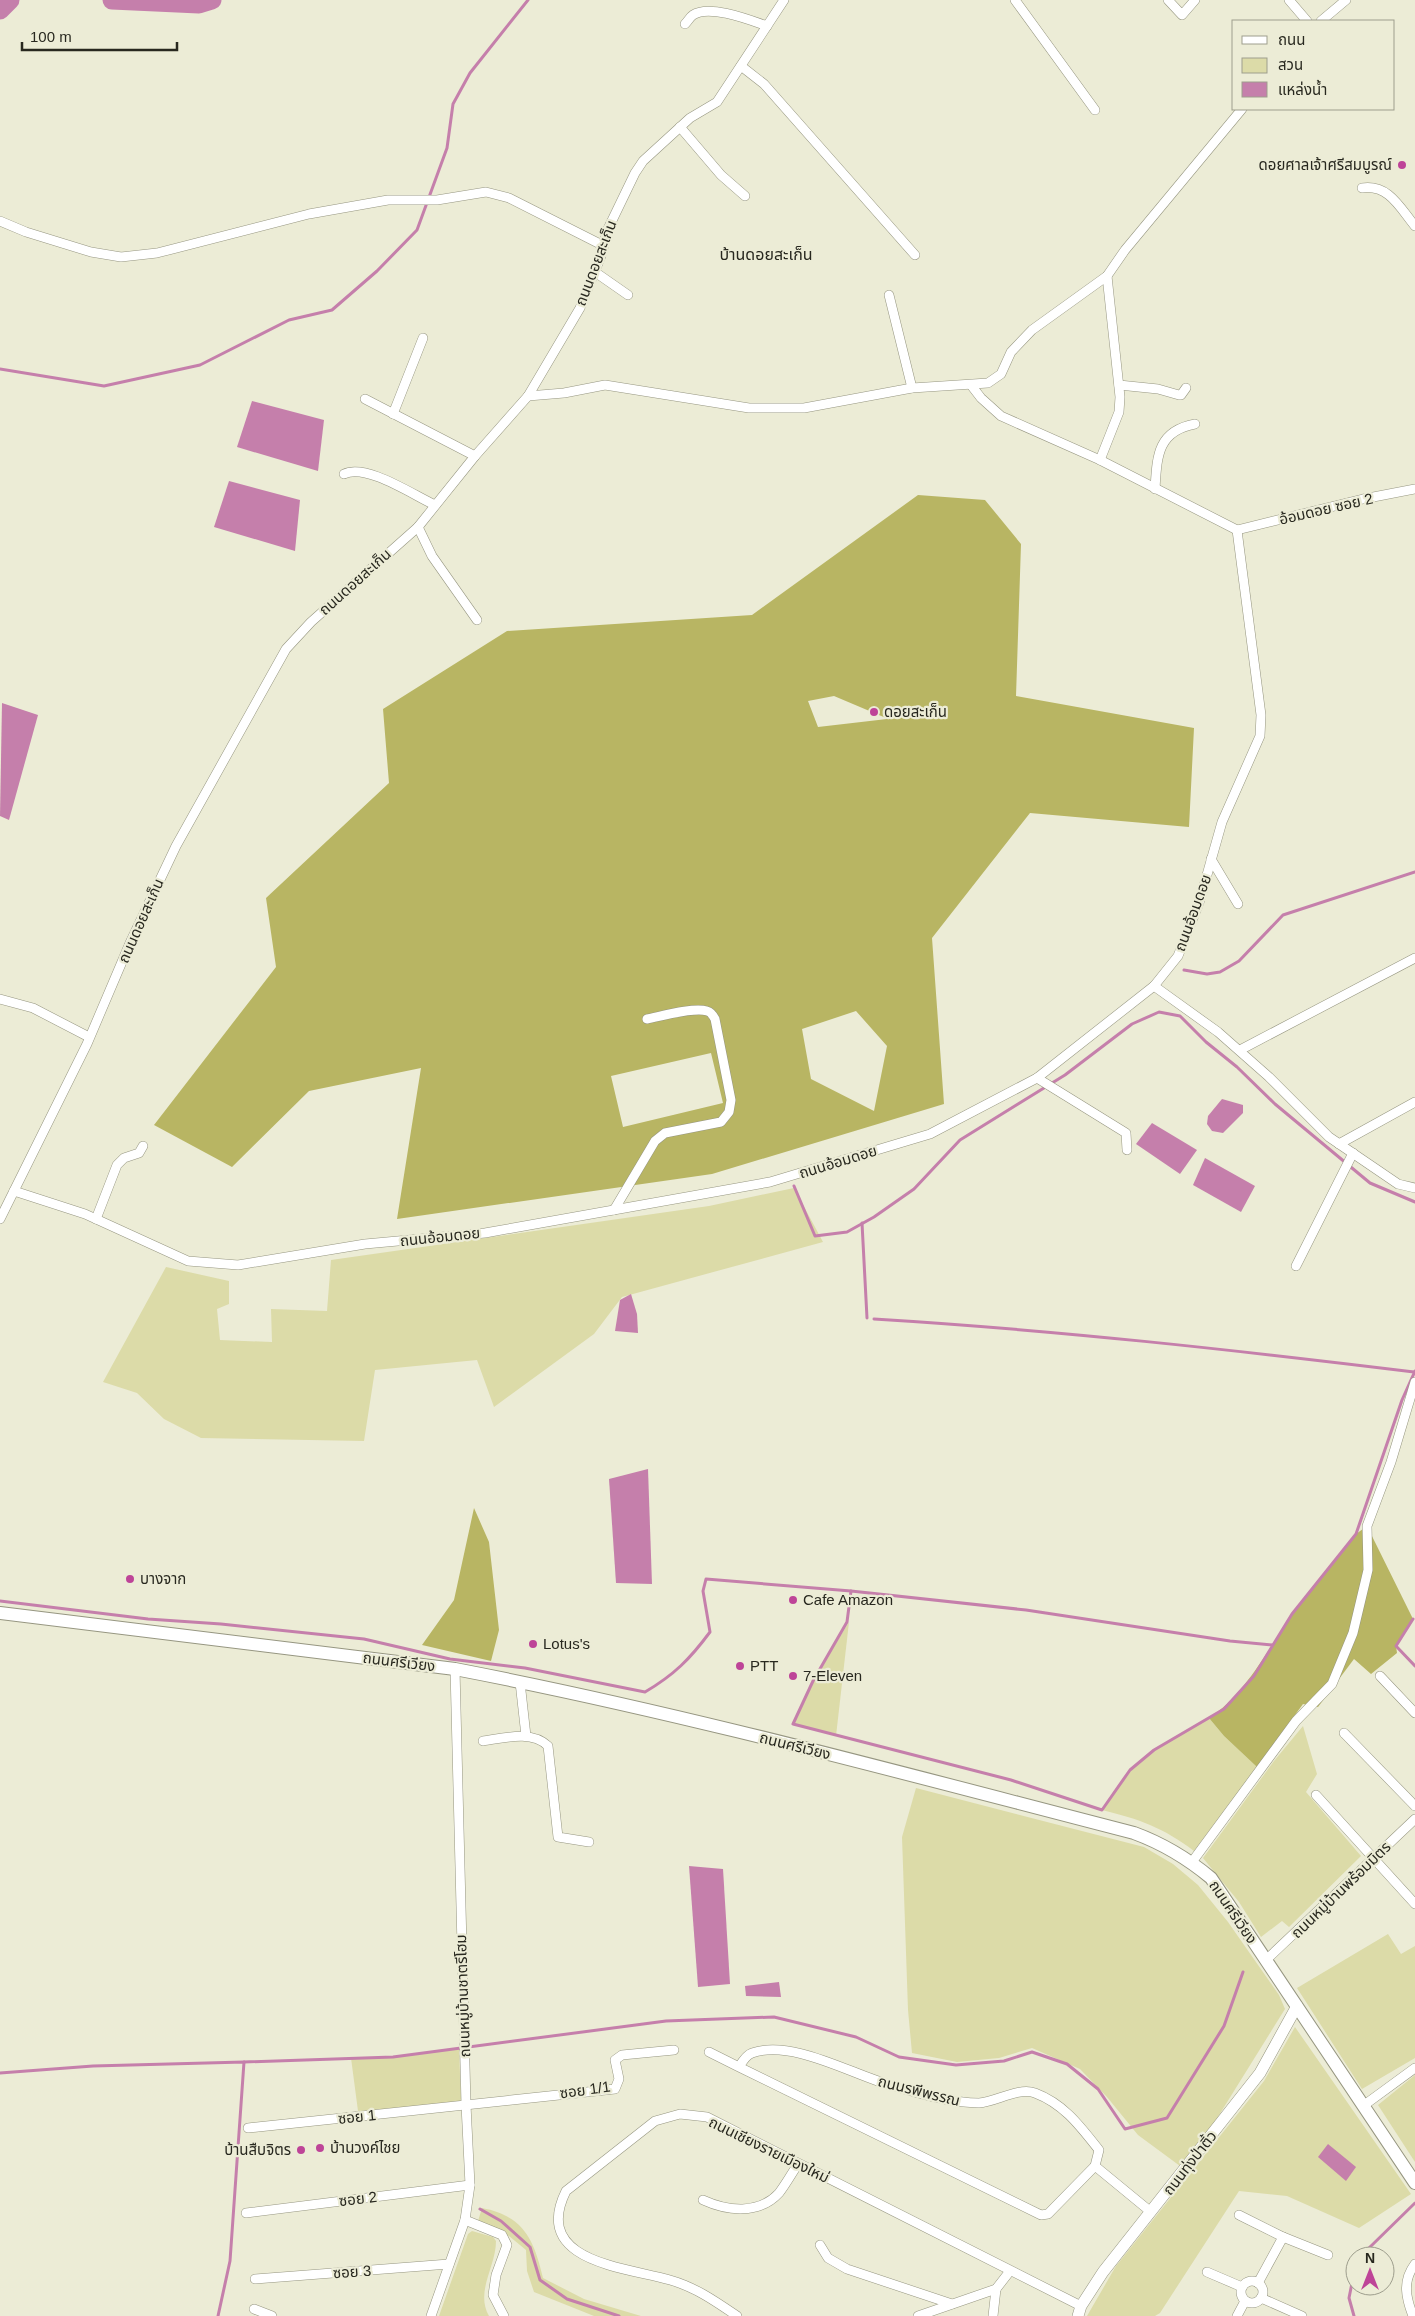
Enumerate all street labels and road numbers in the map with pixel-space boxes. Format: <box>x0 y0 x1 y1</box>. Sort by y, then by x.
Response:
street label: ถนนดอยสะเก็น <box>571 218 620 308</box>
street label: อ้อมดอย ซอย 2 <box>1277 489 1374 528</box>
street label: ถนนดอยสะเก็น <box>315 545 394 618</box>
street label: ถนนอ้อมดอย <box>1171 872 1214 954</box>
street label: ถนนดอยสะเก็น <box>114 876 167 966</box>
street label: ถนนอ้อมดอย <box>797 1142 879 1181</box>
street label: ถนนอ้อมดอย <box>399 1224 481 1249</box>
street label: ถนนศรีเวียง <box>362 1649 436 1674</box>
street label: ถนนศรีเวียง <box>758 1728 832 1763</box>
street label: ถนนหมู่บ้านพร้อมมิตร <box>1287 1838 1395 1942</box>
street label: ถนนศรีเวียง <box>1206 1877 1261 1947</box>
street label: ถนนหมู่บ้านชาตรีโฮม <box>452 1934 474 2058</box>
street label: ถนนรพีพรรณ <box>876 2072 962 2109</box>
street label: ซอย 1/1 <box>559 2078 611 2101</box>
street label: ซอย 1 <box>337 2106 377 2127</box>
street label: ถนนเชียงรายเมืองใหม่ <box>706 2113 832 2186</box>
street label: ถนนทุ่งป่าติ้ว <box>1158 2127 1221 2199</box>
street label: ซอย 2 <box>338 2188 378 2209</box>
street label: ซอย 3 <box>332 2262 372 2281</box>

